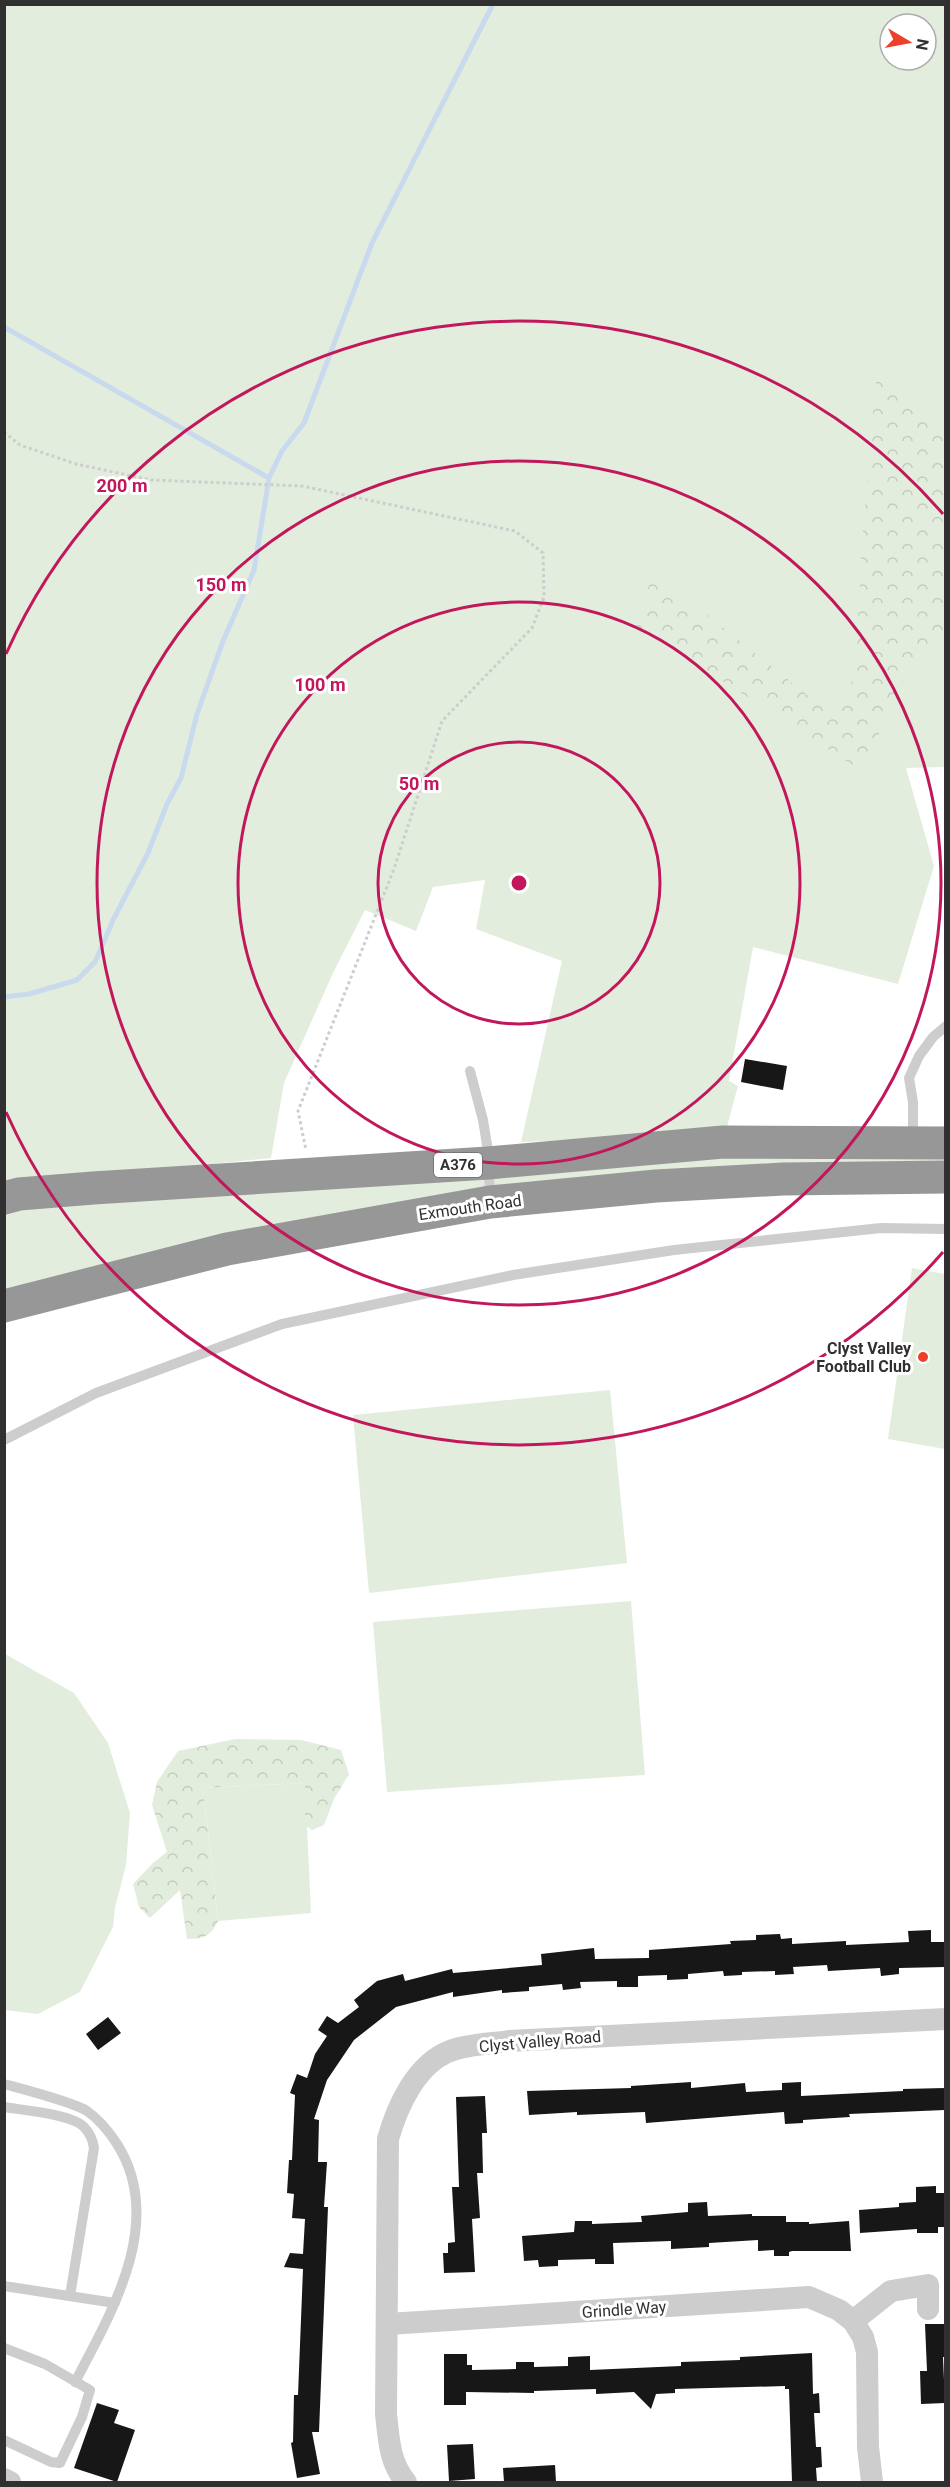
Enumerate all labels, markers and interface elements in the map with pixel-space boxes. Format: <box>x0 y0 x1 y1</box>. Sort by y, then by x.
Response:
north arrow <box>878 12 938 72</box>
text: N <box>912 37 933 52</box>
text: 200 m <box>96 475 148 496</box>
text: 150 m <box>195 574 247 595</box>
text: 100 m <box>294 674 346 695</box>
text: 50 m <box>399 773 439 794</box>
centre of rings <box>509 873 529 893</box>
road number: A376 <box>434 1153 482 1177</box>
street label: Exmouth Road <box>417 1191 523 1224</box>
place label: Clyst Valley Football Club <box>816 1339 912 1376</box>
marker: Clyst Valley Football Club <box>916 1350 930 1364</box>
street label: Clyst Valley Road <box>478 2027 602 2056</box>
street label: Grindle Way <box>581 2297 667 2322</box>

